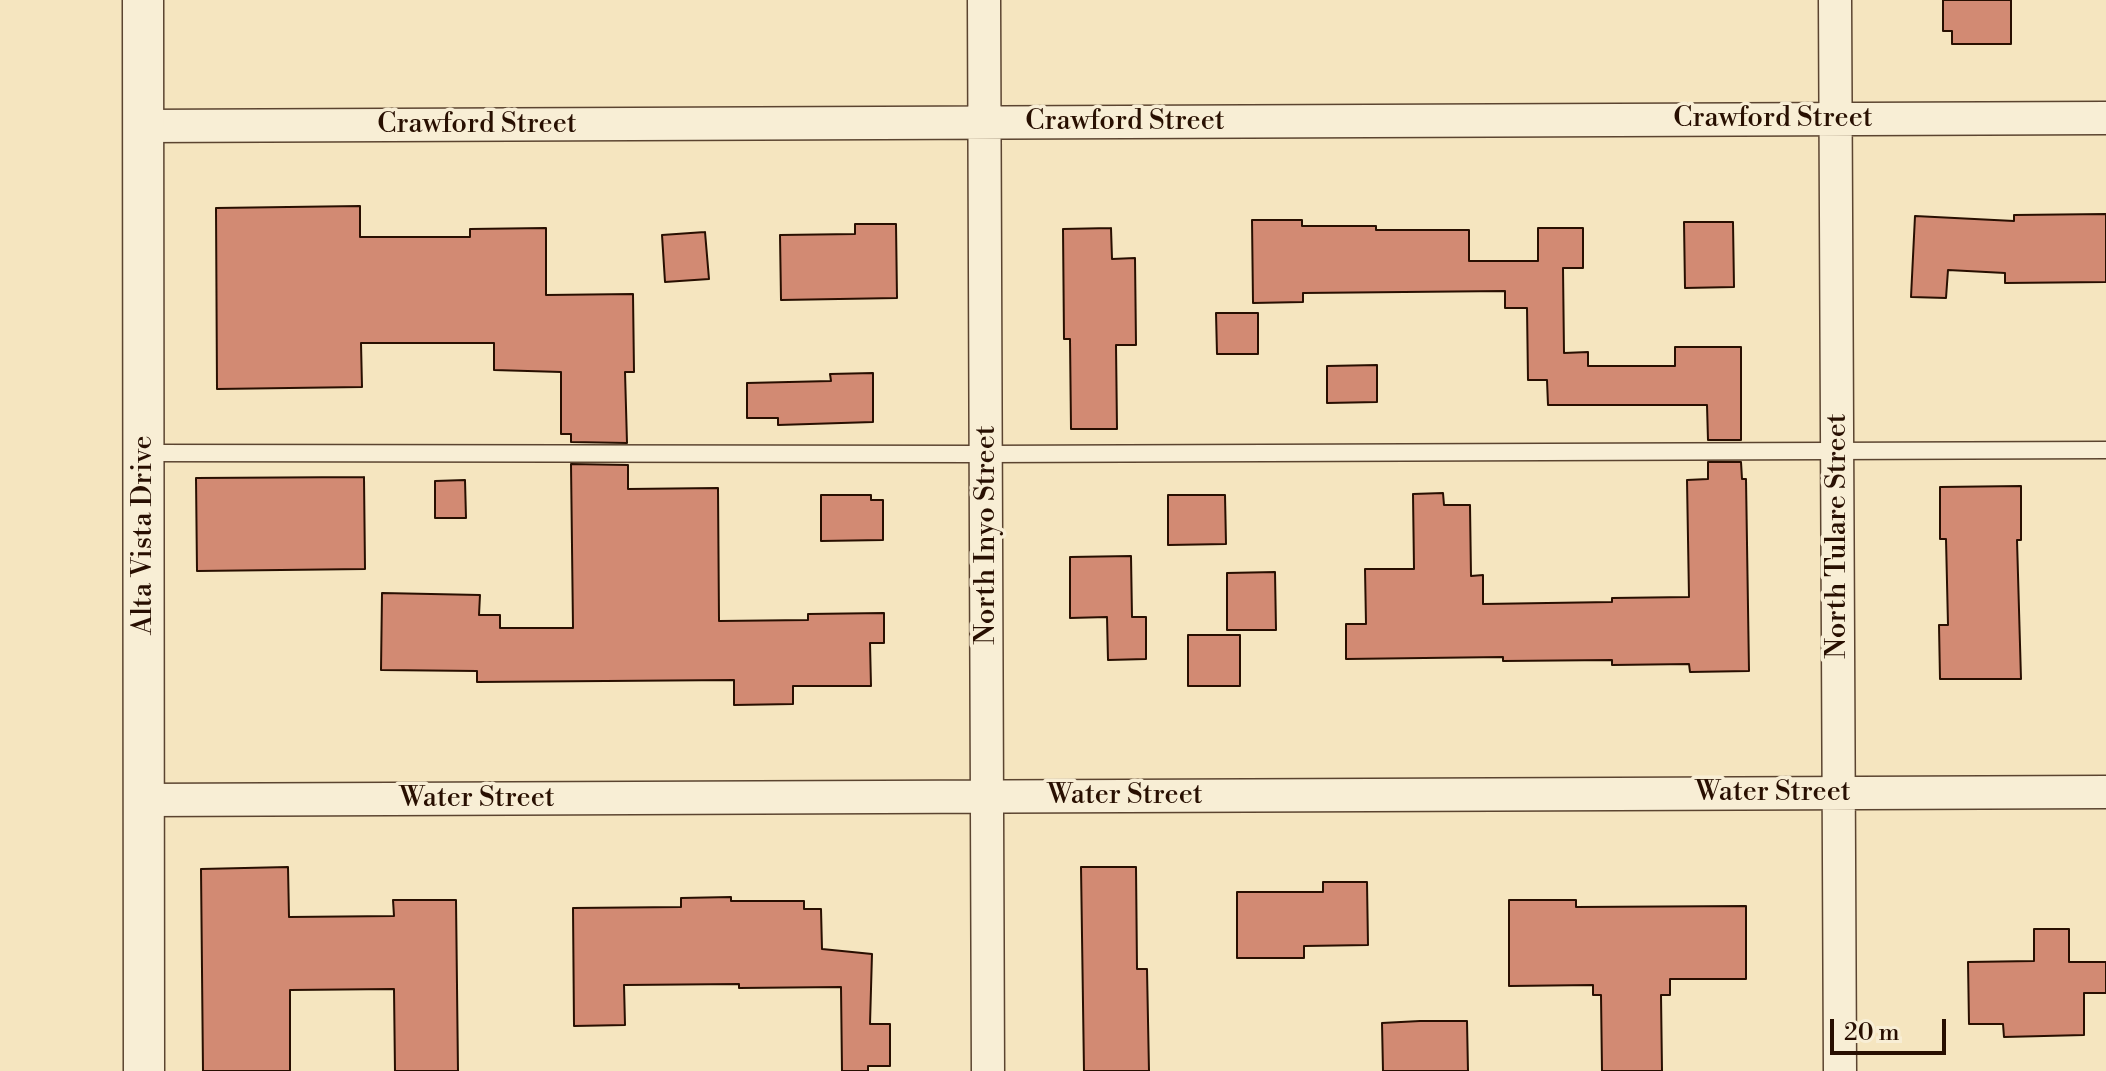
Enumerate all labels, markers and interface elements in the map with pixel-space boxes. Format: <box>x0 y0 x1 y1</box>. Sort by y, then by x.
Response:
street label: Crawford Street <box>1673 102 1873 136</box>
street label: Crawford Street <box>1025 105 1225 139</box>
street label: Crawford Street <box>377 108 577 142</box>
street label: North Tulare Street <box>1821 413 1855 659</box>
street label: North Inyo Street <box>970 425 1004 645</box>
street label: Alta Vista Drive <box>127 435 161 635</box>
street label: Water Street <box>1695 776 1851 810</box>
street label: Water Street <box>1047 779 1203 813</box>
street label: Water Street <box>399 782 555 816</box>
scale bar <box>1834 1003 1950 1053</box>
text: 20 m <box>1844 1018 1900 1048</box>

